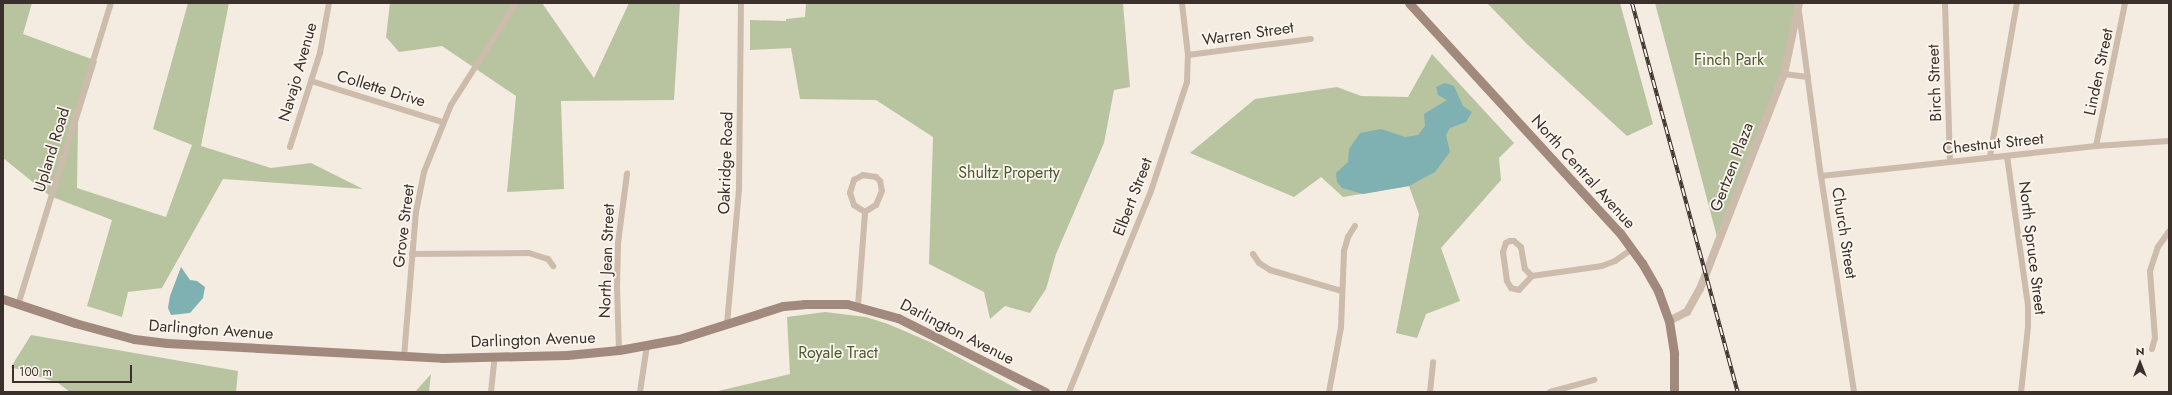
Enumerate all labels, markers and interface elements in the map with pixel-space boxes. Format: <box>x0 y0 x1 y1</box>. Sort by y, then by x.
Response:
street label: Warren Street <box>1201 18 1295 50</box>
street label: Navajo Avenue <box>275 20 321 124</box>
street label: Linden Street <box>2080 27 2118 117</box>
street label: Birch Street <box>1924 44 1946 122</box>
park label: Finch Park <box>1694 50 1764 70</box>
street label: Collette Drive <box>334 66 428 112</box>
street label: Upland Road <box>30 105 74 195</box>
street label: Oakridge Road <box>715 111 737 215</box>
street label: North Central Avenue <box>1527 111 1639 233</box>
street label: Gertzen Plaza <box>1706 120 1758 214</box>
street label: Chestnut Street <box>1942 129 2044 159</box>
street label: Elbert Street <box>1109 155 1157 239</box>
park label: Shultz Property <box>958 163 1060 183</box>
street label: North Spruce Street <box>2014 180 2050 316</box>
street label: Grove Street <box>389 183 419 269</box>
street label: Church Street <box>1827 186 1861 280</box>
street label: North Jean Street <box>595 203 619 319</box>
street label: Darlington Avenue <box>897 295 1017 369</box>
street label: Darlington Avenue <box>148 316 274 344</box>
street label: Darlington Avenue <box>470 328 596 352</box>
park label: Royale Tract <box>798 343 878 363</box>
north arrow <box>2120 343 2160 383</box>
text: N <box>2136 343 2144 359</box>
scale bar <box>14 357 134 383</box>
text: 100 m <box>19 363 52 381</box>

